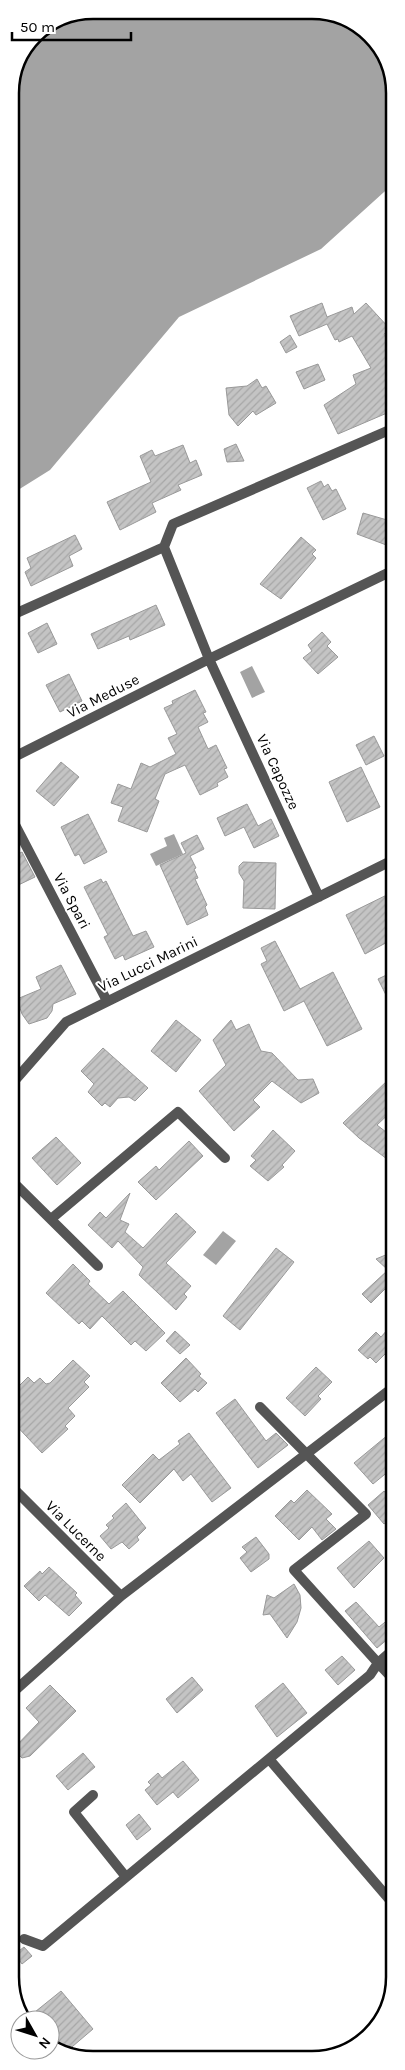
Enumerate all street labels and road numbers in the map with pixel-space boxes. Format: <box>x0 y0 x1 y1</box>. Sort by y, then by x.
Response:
street label: Via Meduse <box>64 670 142 722</box>
street label: Via Capozze <box>253 731 303 813</box>
street label: Via Spari <box>50 870 94 932</box>
street label: Via Lucci Marini <box>95 932 201 996</box>
street label: Via Lucerne <box>42 1497 110 1565</box>

